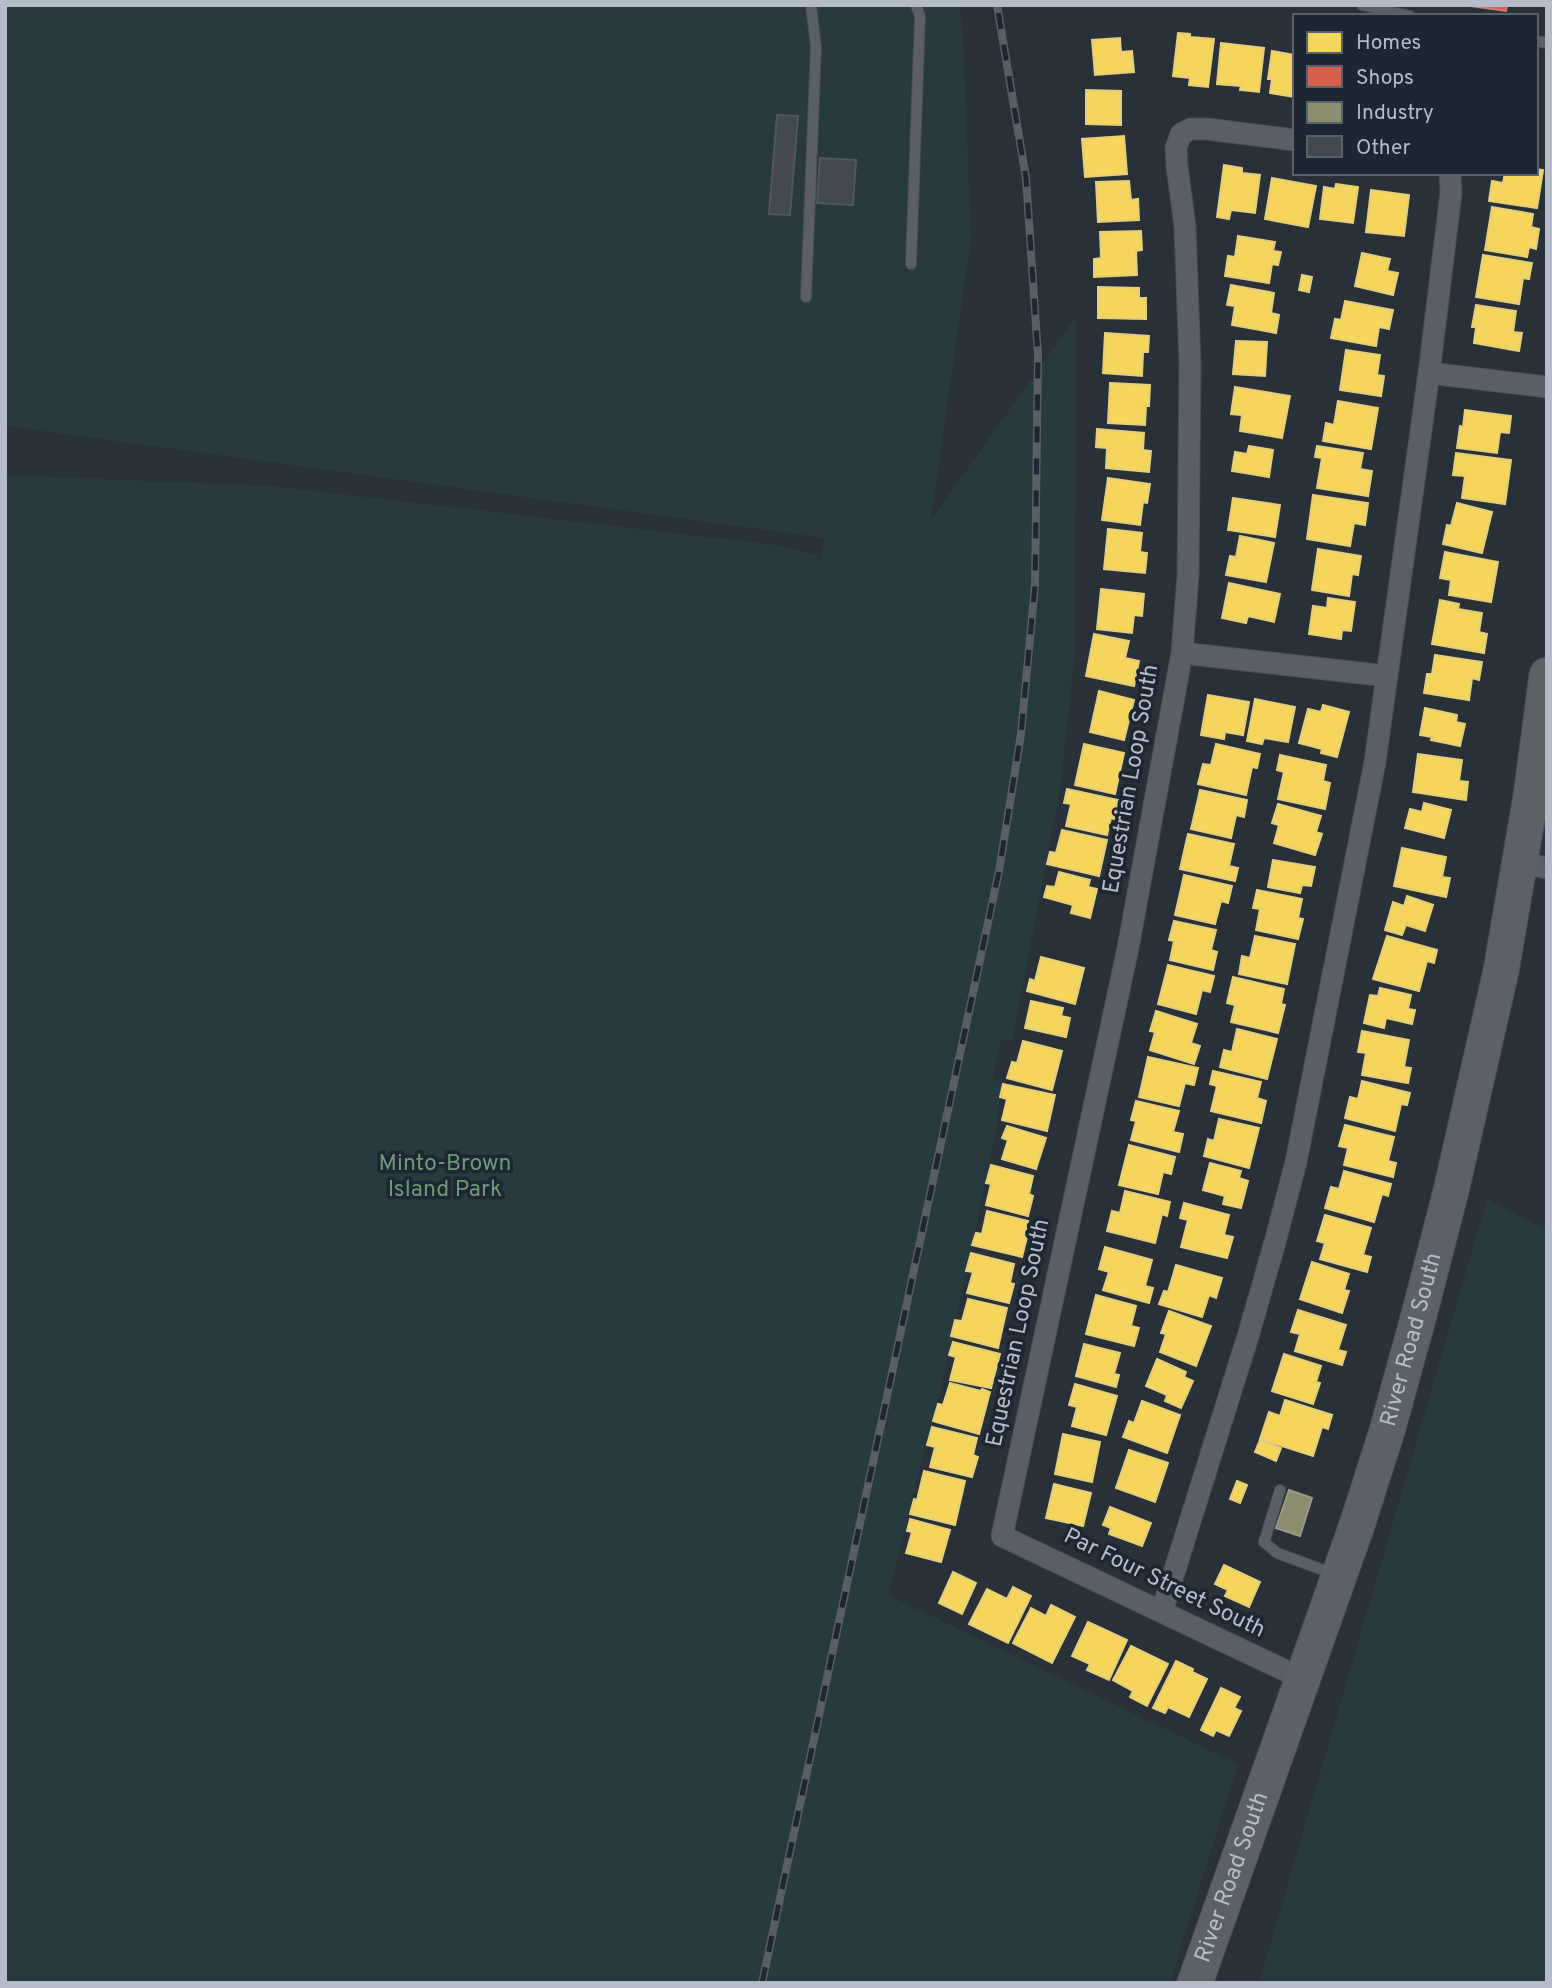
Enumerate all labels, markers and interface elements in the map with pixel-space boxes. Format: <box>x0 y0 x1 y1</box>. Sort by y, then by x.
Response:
legend <box>1293 14 1538 175</box>
text: Homes <box>1356 30 1421 57</box>
text: Shops <box>1356 65 1414 92</box>
text: Industry <box>1356 100 1434 127</box>
text: Other <box>1356 135 1411 162</box>
street label: Equestrian Loop South <box>1098 662 1166 896</box>
park label: Minto-Brown Island Park <box>379 1150 511 1205</box>
street label: Equestrian Loop South <box>981 1216 1057 1450</box>
street label: River Road South <box>1374 1250 1449 1430</box>
street label: Par Four Street South <box>1058 1522 1270 1646</box>
street label: River Road South <box>1189 1788 1276 1967</box>

